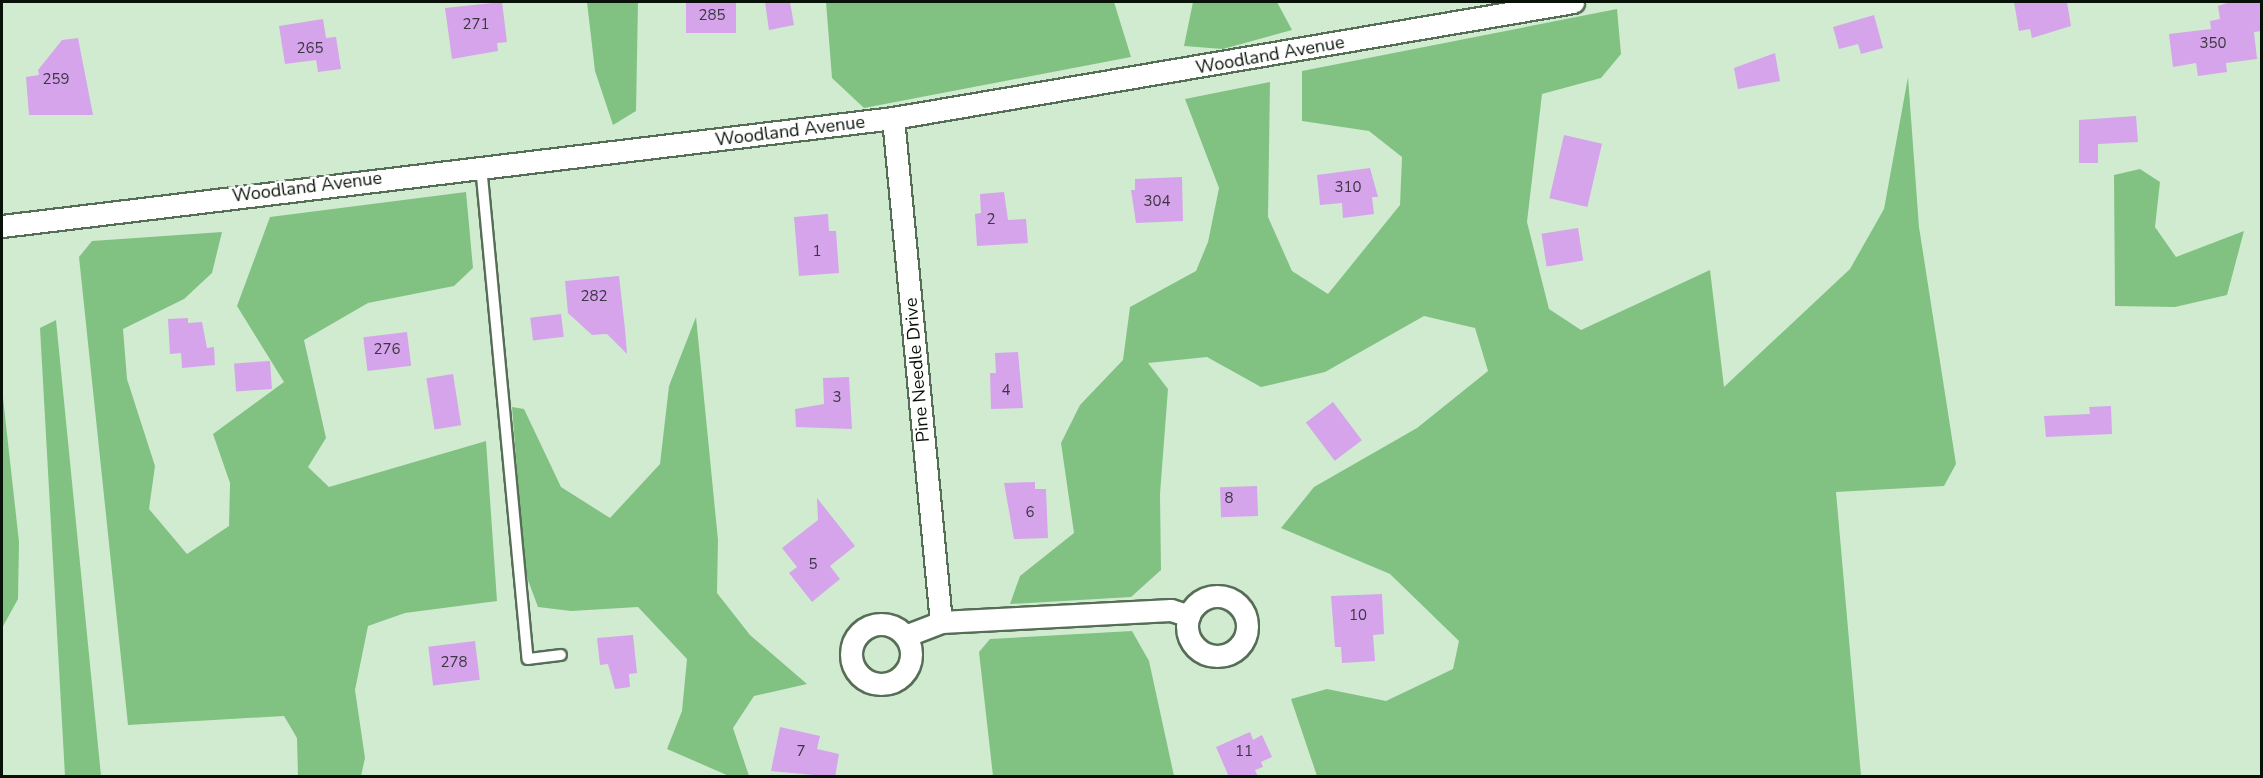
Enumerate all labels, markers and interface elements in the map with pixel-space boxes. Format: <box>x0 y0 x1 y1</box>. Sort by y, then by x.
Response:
house number: 285 <box>699 7 725 25</box>
house number: 271 <box>463 16 489 34</box>
street label: Woodland Avenue <box>1194 31 1346 79</box>
house number: 350 <box>2200 35 2226 53</box>
house number: 265 <box>297 40 323 58</box>
house number: 259 <box>43 71 69 89</box>
street label: Woodland Avenue <box>714 111 866 151</box>
street label: Woodland Avenue <box>231 167 383 207</box>
house number: 310 <box>1335 179 1361 197</box>
house number: 304 <box>1144 193 1170 211</box>
house number: 2 <box>987 211 995 229</box>
house number: 1 <box>813 243 821 261</box>
house number: 282 <box>581 288 607 306</box>
street label: Pine Needle Drive <box>900 297 934 443</box>
house number: 276 <box>374 341 400 359</box>
house number: 4 <box>1002 382 1010 400</box>
house number: 3 <box>833 389 841 407</box>
house number: 8 <box>1225 490 1233 508</box>
house number: 6 <box>1026 504 1034 522</box>
house number: 5 <box>809 556 817 574</box>
house number: 10 <box>1349 607 1367 625</box>
house number: 278 <box>441 654 467 672</box>
house number: 7 <box>797 743 805 761</box>
house number: 11 <box>1235 743 1253 761</box>

